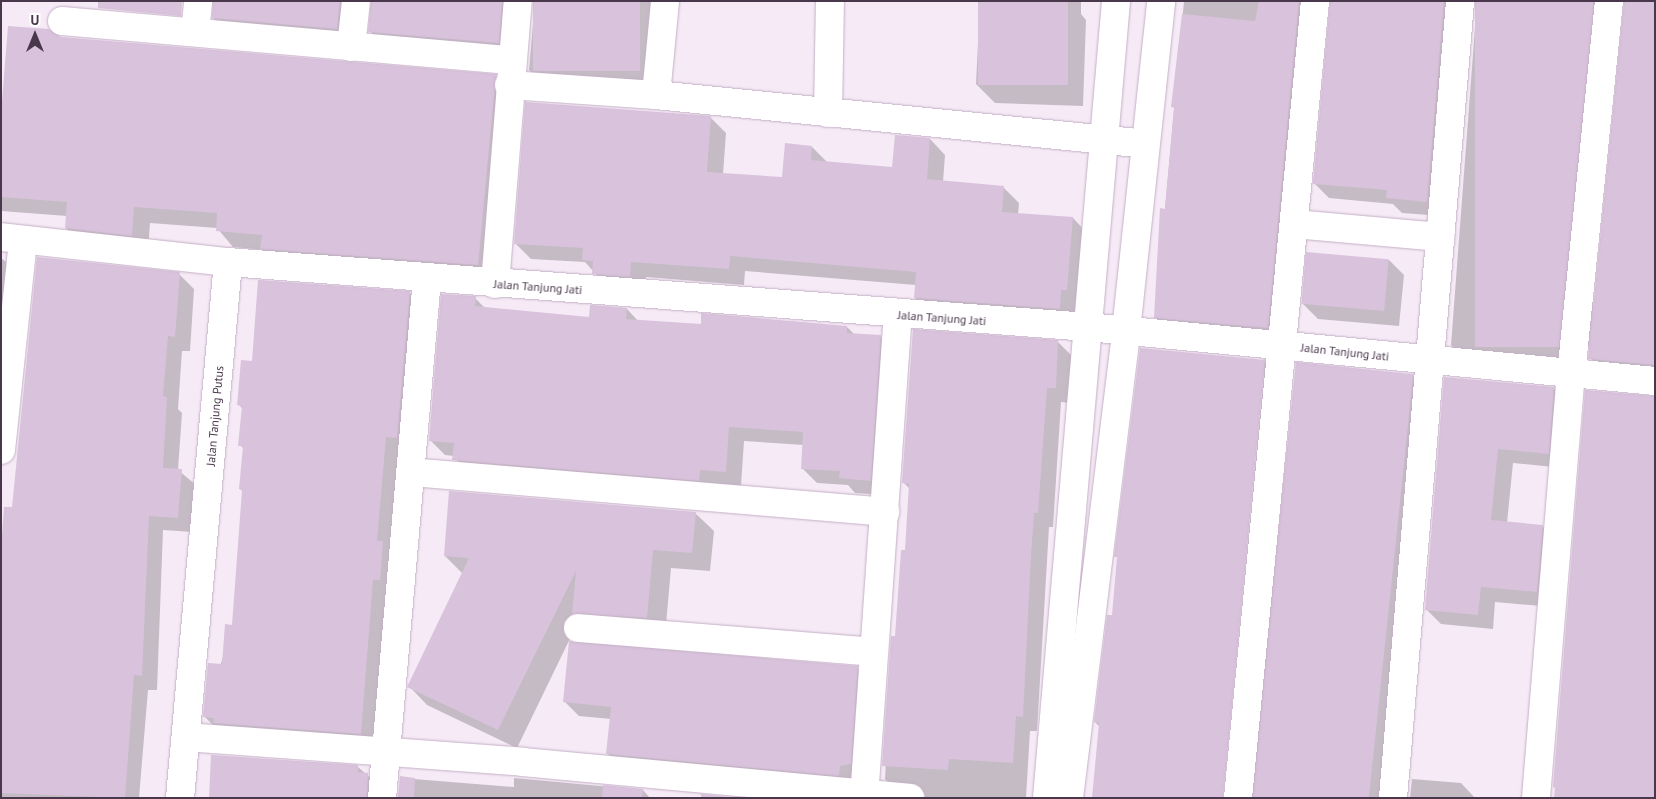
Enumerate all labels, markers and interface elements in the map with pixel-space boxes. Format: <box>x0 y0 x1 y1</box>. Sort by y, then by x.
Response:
north arrow <box>10 10 60 60</box>
text: U <box>31 11 39 29</box>
street label: Jalan Tanjung Jati <box>493 277 583 297</box>
street label: Jalan Tanjung Jati <box>897 308 987 328</box>
street label: Jalan Tanjung Jati <box>1300 340 1390 364</box>
street label: Jalan Tanjung Putus <box>203 365 227 467</box>

